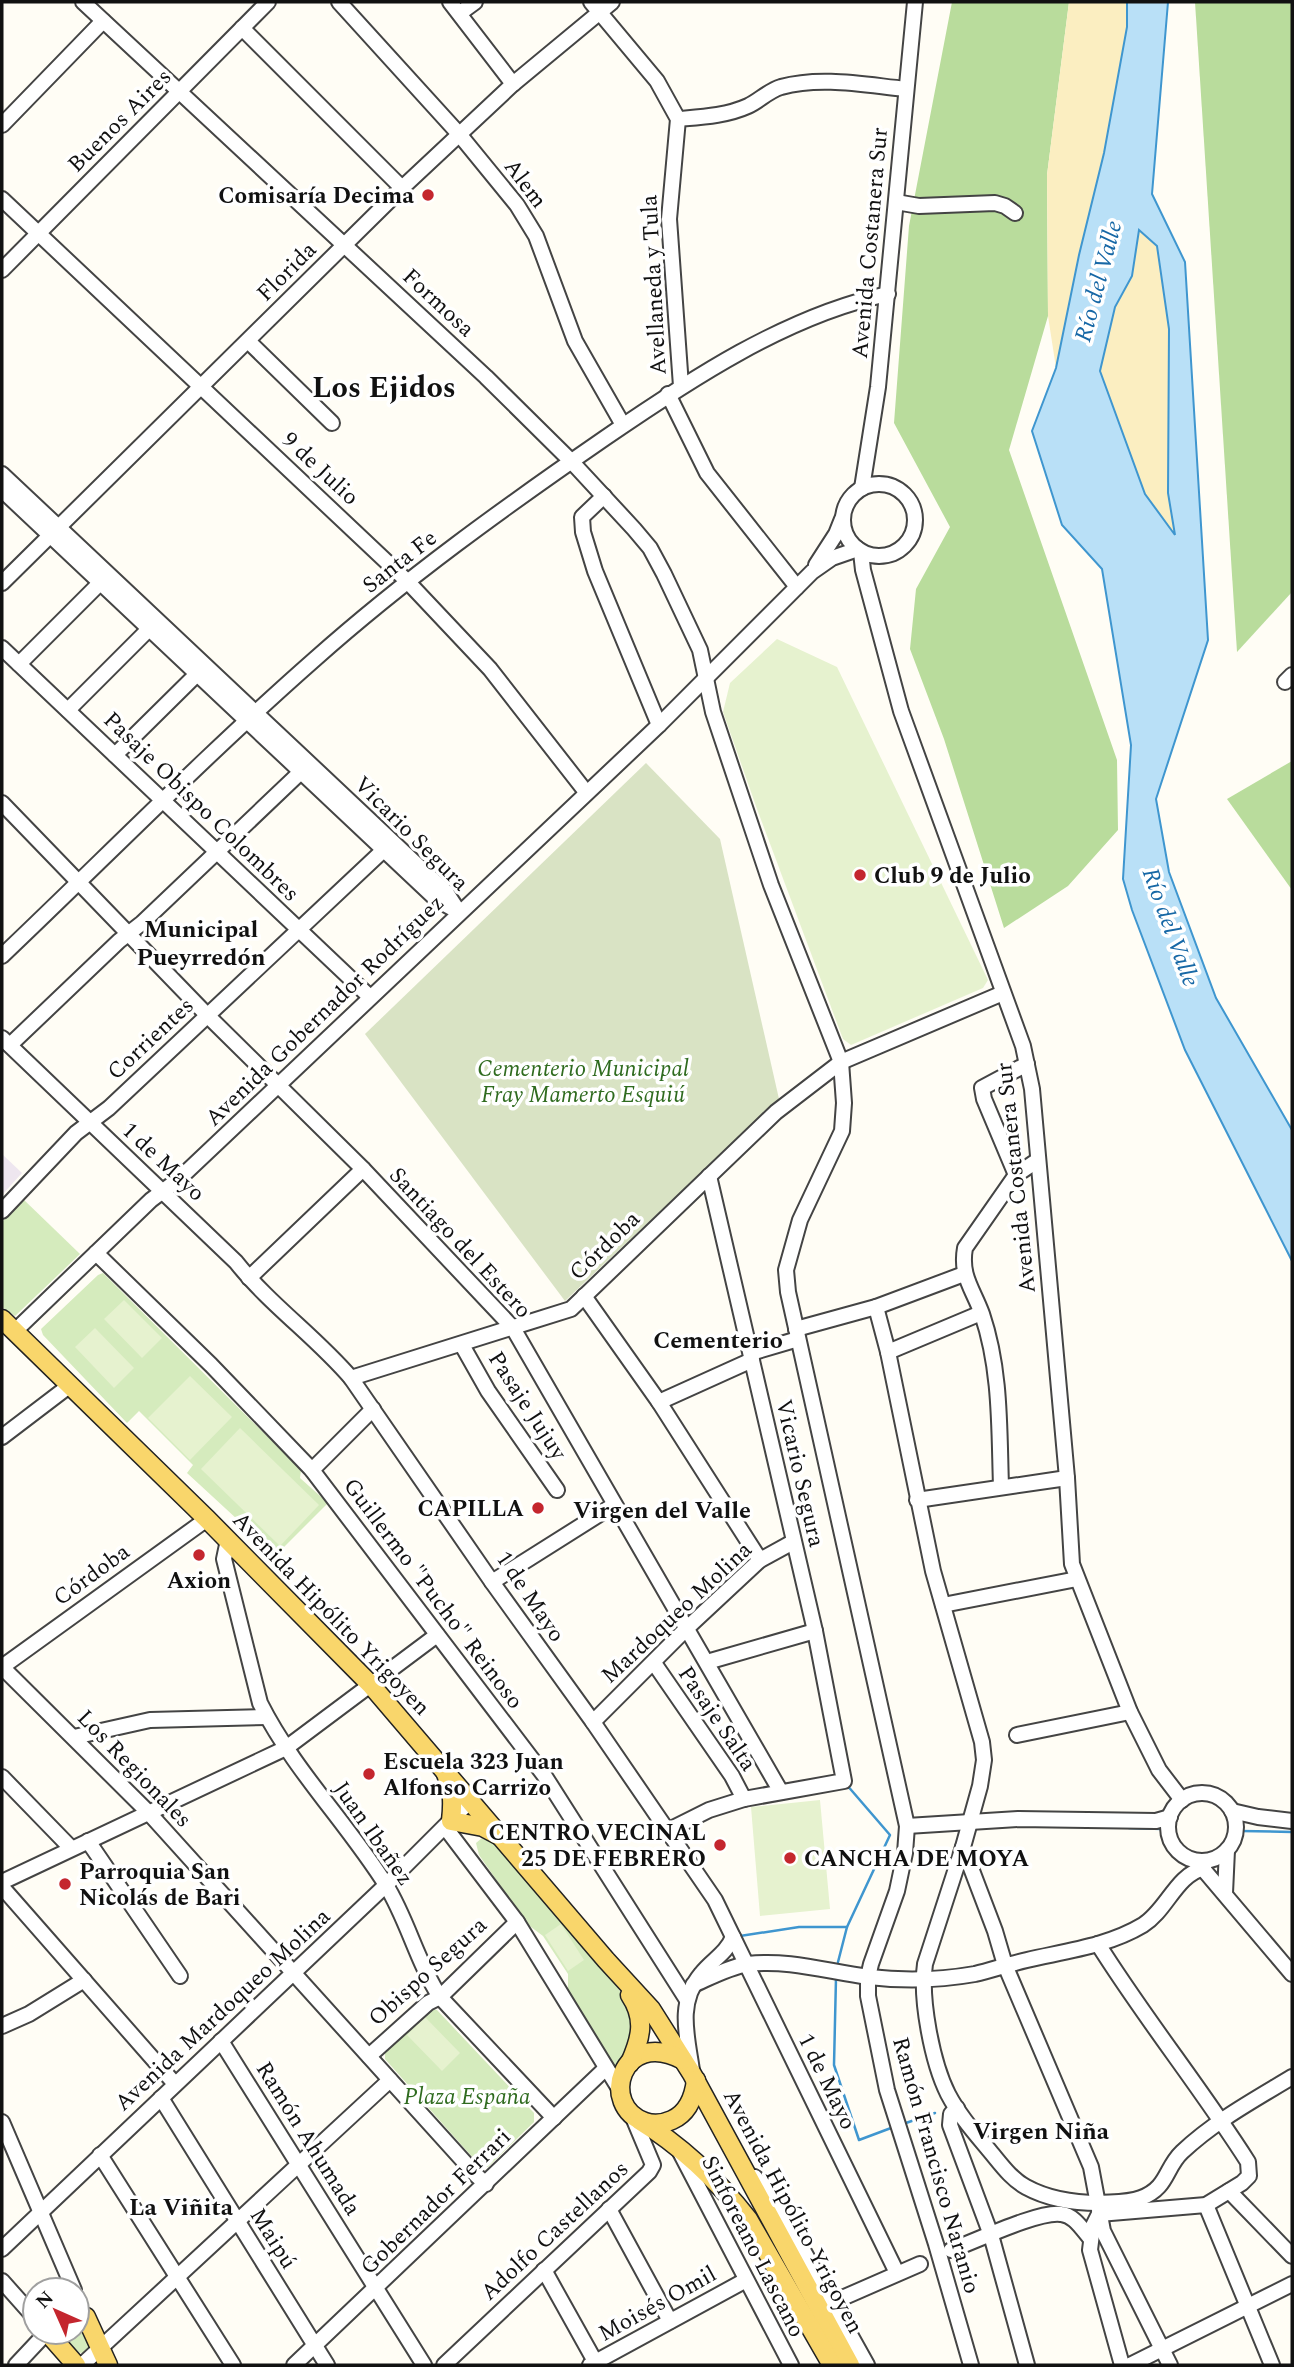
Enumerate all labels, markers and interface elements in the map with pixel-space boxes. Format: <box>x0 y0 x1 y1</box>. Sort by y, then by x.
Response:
street label: Buenos Aires <box>60 61 180 181</box>
street label: Avenida Costanera Sur <box>843 126 898 360</box>
street label: Alem <box>494 152 555 216</box>
place label: Comisaría Decima <box>218 179 414 214</box>
marker: Comisaría Decima <box>420 187 436 203</box>
street label: Avellaneda y Tula <box>632 194 677 376</box>
water label: Río del Valle <box>1065 216 1132 346</box>
street label: Florida <box>249 234 325 310</box>
street label: Formosa <box>394 260 482 346</box>
district label: Los Ejidos <box>312 365 456 411</box>
street label: 9 de Julio <box>273 424 367 514</box>
street label: Santa Fe <box>355 522 445 603</box>
street label: Pasaje Obispo Colombres <box>95 704 307 911</box>
street label: Vicario Segura <box>345 768 477 900</box>
place label: Club 9 de Julio <box>874 859 1031 894</box>
water label: Río del Valle <box>1132 863 1208 992</box>
marker: Club 9 de Julio <box>852 867 868 883</box>
street label: Avenida Gobernador Rodríguez <box>197 887 453 1135</box>
district label: Municipal Pueyrredón <box>136 912 266 976</box>
street label: Corrientes <box>99 989 203 1089</box>
park label: Cementerio Municipal Fray Mamerto Esquiú <box>477 1052 689 1113</box>
street label: Avenida Costanera Sur <box>987 1061 1046 1295</box>
street label: 1 de Mayo <box>113 1114 213 1210</box>
street label: Santiago del Estero <box>380 1159 540 1327</box>
street label: Córdoba <box>561 1203 649 1289</box>
district label: Cementerio <box>653 1323 783 1359</box>
street label: Pasaje Jujuy <box>478 1344 576 1468</box>
street label: Vicario Segura <box>766 1396 834 1551</box>
street label: Guillermo "Pucho" Reinoso <box>334 1471 532 1717</box>
place label: CAPILLA <box>418 1492 524 1527</box>
district label: Virgen del Valle <box>573 1493 751 1529</box>
marker: CAPILLA <box>530 1500 546 1516</box>
street label: Avenida Hipólito Yrigoyen <box>224 1504 438 1724</box>
street label: Mardoqueo Molina <box>593 1534 761 1693</box>
street label: Córdoba <box>46 1535 138 1615</box>
street label: 1 de Mayo <box>486 1544 573 1650</box>
marker: Axion <box>191 1547 207 1563</box>
place label: Axion <box>167 1564 231 1599</box>
street label: Pasaje Salta <box>668 1659 765 1779</box>
street label: Los Regionales <box>68 1702 200 1836</box>
place label: Escuela 323 Juan Alfonso Carrizo <box>383 1745 564 1806</box>
marker: Escuela 323 Juan Alfonso Carrizo <box>361 1766 377 1782</box>
street label: Juan Ibañez <box>324 1774 422 1893</box>
place label: CENTRO VECINAL 25 DE FEBRERO <box>489 1816 706 1877</box>
marker: CENTRO VECINAL 25 DE FEBRERO <box>712 1837 728 1853</box>
place label: CANCHA DE MOYA <box>804 1842 1029 1877</box>
marker: CANCHA DE MOYA <box>782 1850 798 1866</box>
place label: Parroquia San Nicolás de Bari <box>79 1855 241 1916</box>
marker: Parroquia San Nicolás de Bari <box>57 1876 73 1892</box>
street label: Avenida Mardoqueo Molina <box>107 1900 339 2120</box>
street label: Obispo Segura <box>361 1909 495 2035</box>
street label: 1 de Mayo <box>788 2027 865 2136</box>
street label: Ramón Francisco Naranio <box>882 2033 989 2298</box>
street label: Ramón Ahumada <box>246 2055 369 2223</box>
park label: Plaza España <box>404 2080 531 2115</box>
street label: Avenida Hipólito Yrigoyen <box>713 2083 872 2340</box>
district label: Virgen Niña <box>973 2114 1110 2150</box>
street label: Gobernador Ferrari <box>352 2121 520 2284</box>
street label: Sinforeano Lascano <box>692 2150 814 2344</box>
street label: Adolfo Castellanos <box>473 2153 637 2309</box>
district label: La Viñita <box>129 2190 234 2226</box>
street label: Maipú <box>240 2201 305 2276</box>
street label: Moisés Omil <box>592 2257 723 2351</box>
north arrow <box>21 2276 91 2346</box>
text: N <box>29 2284 61 2316</box>

